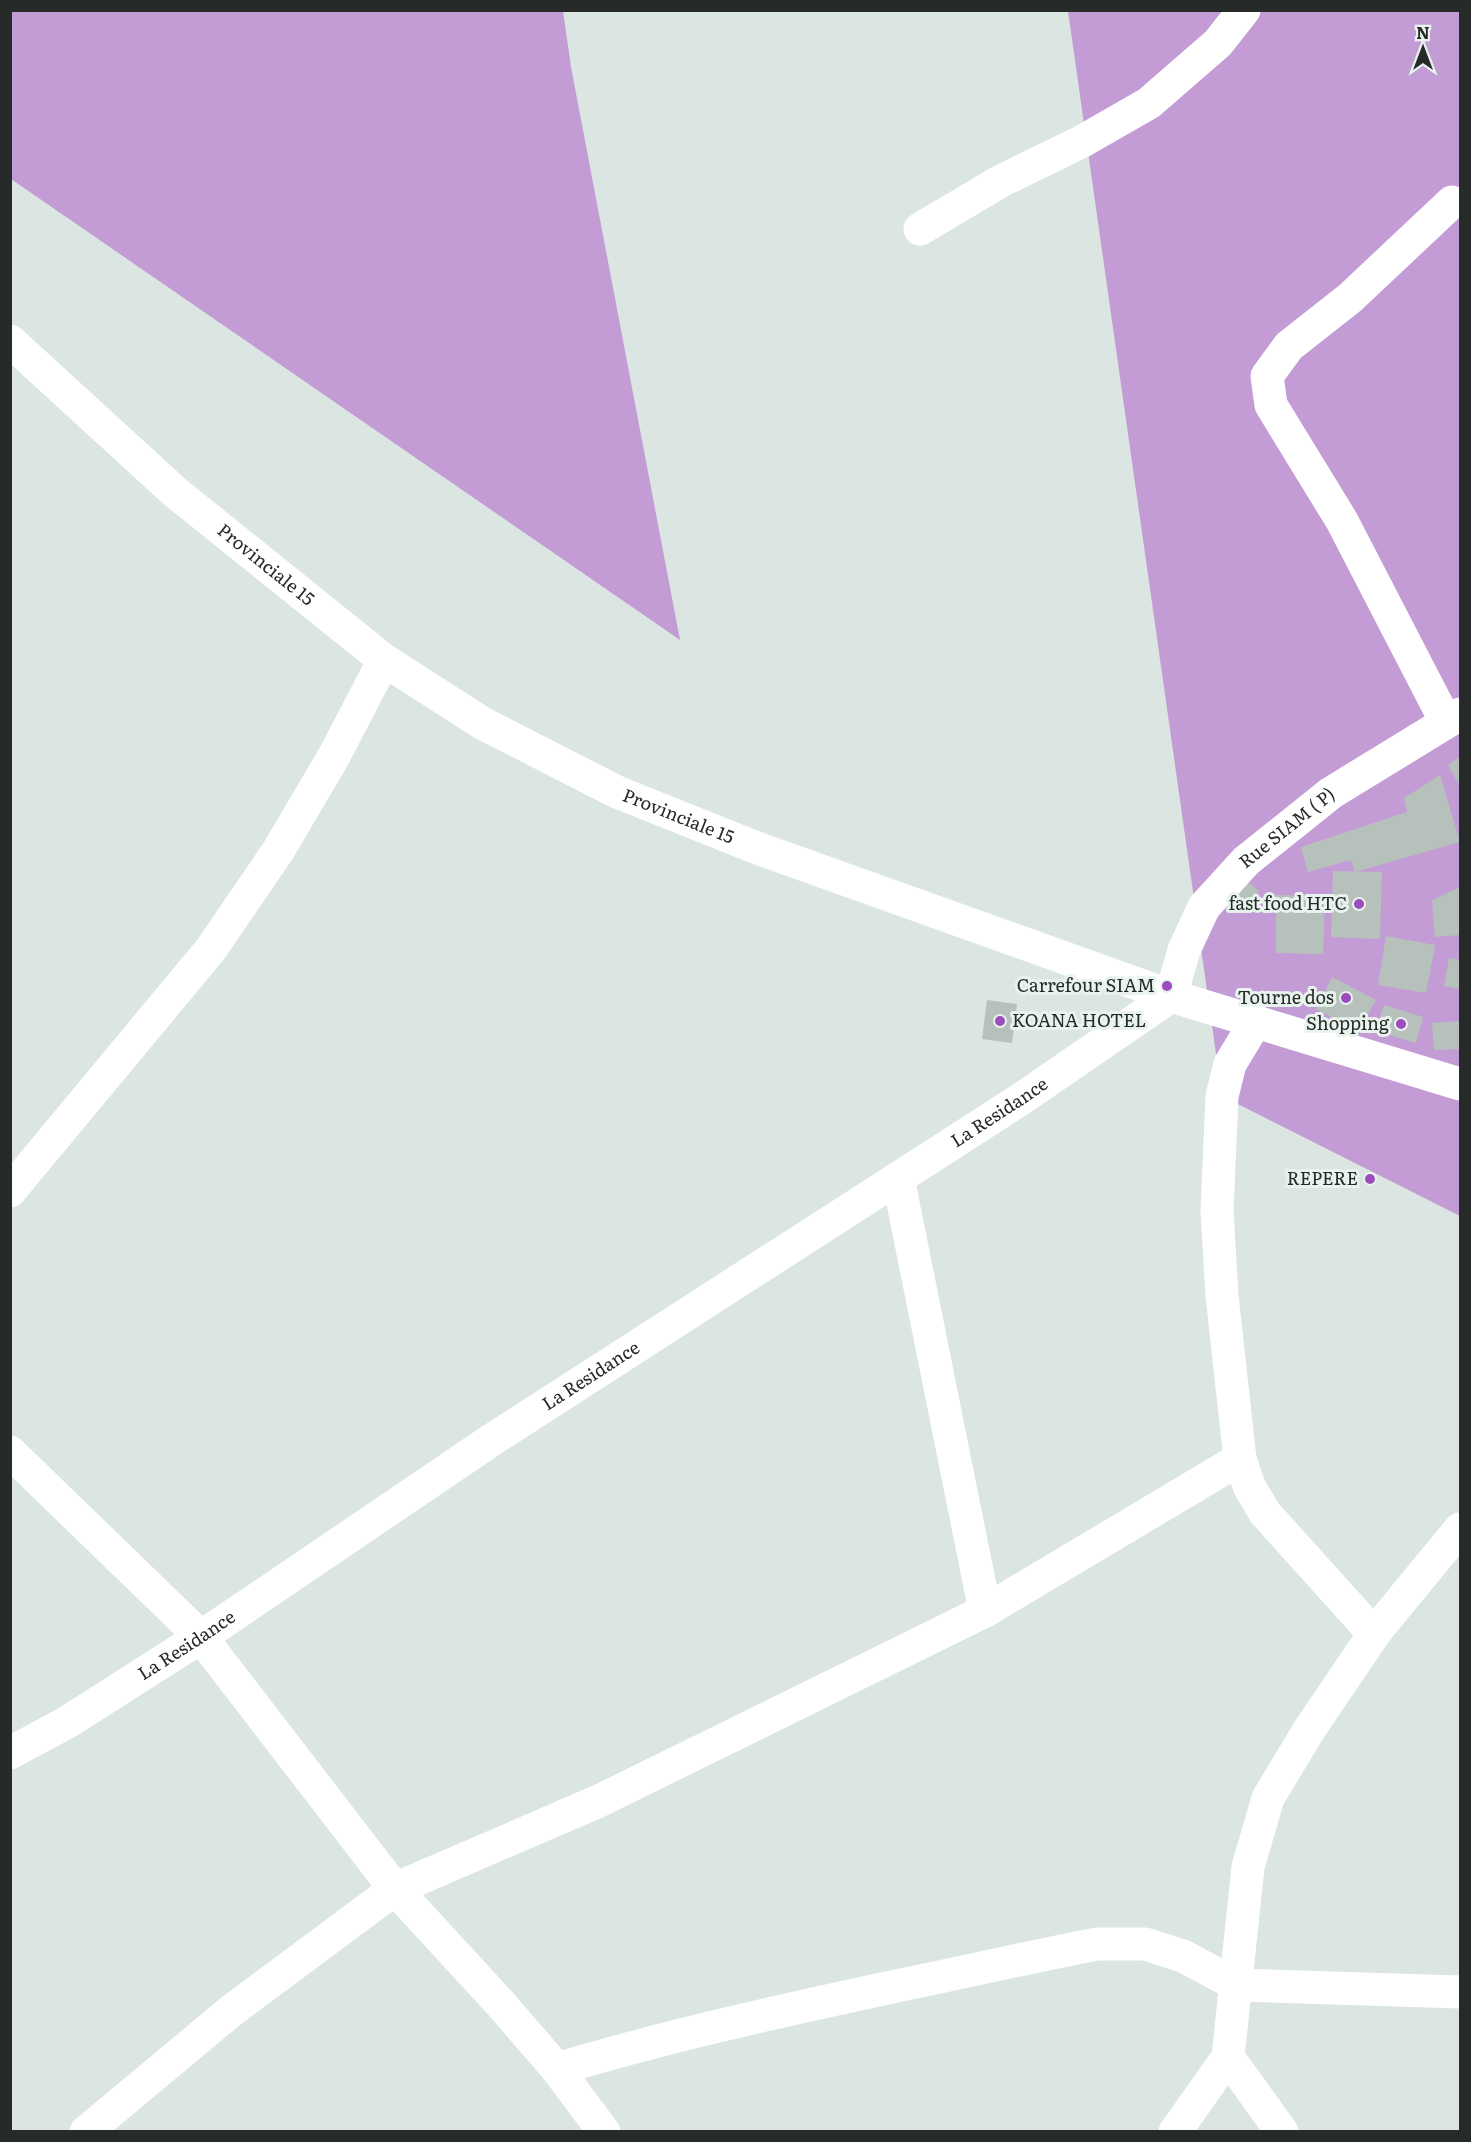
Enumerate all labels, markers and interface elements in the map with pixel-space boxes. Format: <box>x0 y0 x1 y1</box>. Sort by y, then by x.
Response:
north arrow <box>1393 18 1453 78</box>
text: N <box>1416 20 1430 44</box>
street label: Provinciale 15 <box>212 516 321 611</box>
street label: Rue SIAM ( P) <box>1232 780 1340 874</box>
street label: Provinciale 15 <box>619 781 739 850</box>
place label: fast food HTC <box>1229 889 1347 916</box>
marker: fast food HTC <box>1352 897 1366 911</box>
place label: Carrefour SIAM <box>1017 971 1155 998</box>
marker: Carrefour SIAM <box>1160 979 1174 993</box>
place label: Tourne dos <box>1238 983 1334 1010</box>
marker: Tourne dos <box>1339 991 1353 1005</box>
place label: KOANA HOTEL <box>1012 1006 1146 1033</box>
place label: Shopping <box>1306 1009 1390 1036</box>
marker: KOANA HOTEL <box>993 1014 1007 1028</box>
marker: Shopping <box>1394 1017 1408 1031</box>
street label: La Residance <box>945 1070 1053 1153</box>
place label: REPERE <box>1287 1164 1358 1191</box>
marker: REPERE <box>1363 1172 1377 1186</box>
street label: La Residance <box>536 1333 644 1416</box>
street label: La Residance <box>132 1603 240 1686</box>

